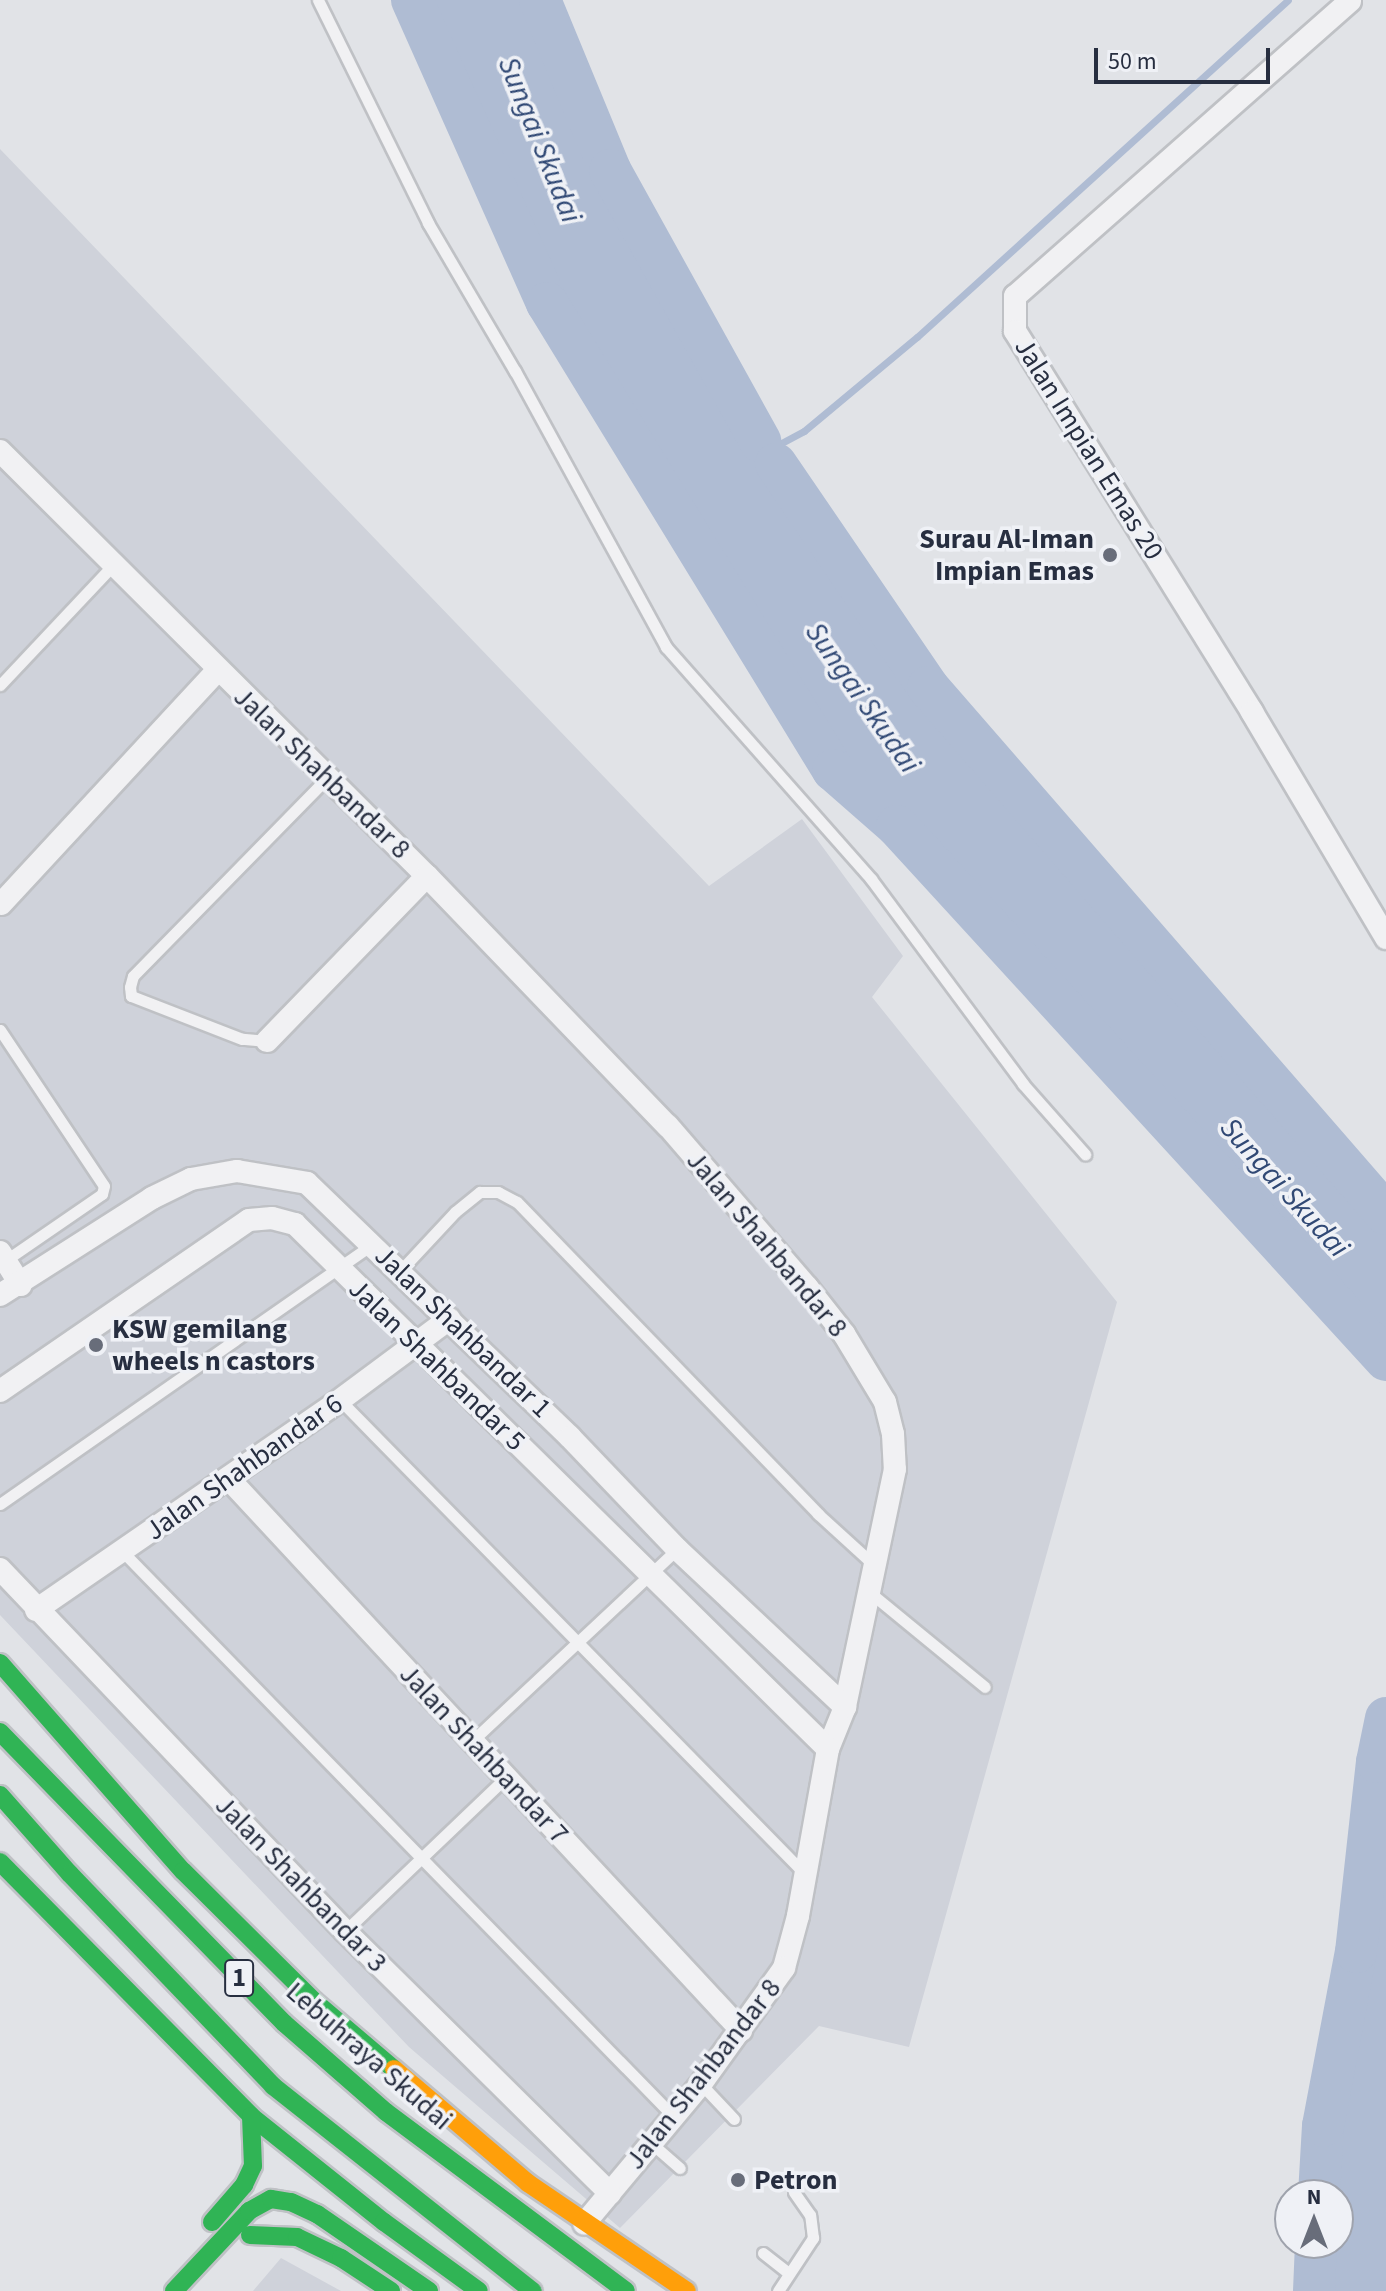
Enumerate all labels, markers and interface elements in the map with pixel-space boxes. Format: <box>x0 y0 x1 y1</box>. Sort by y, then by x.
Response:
scale bar <box>1098 32 1274 82</box>
text: 50 m <box>1108 44 1157 79</box>
water label: Sungai Skudai <box>489 52 589 228</box>
street label: Jalan Impian Emas 20 <box>1007 332 1171 566</box>
place label: Surau Al-Iman Impian Emas <box>919 522 1094 588</box>
marker: Surau Al-Iman Impian Emas <box>1101 546 1119 564</box>
water label: Sungai Skudai <box>797 616 927 780</box>
street label: Jalan Shahbandar 8 <box>227 680 417 866</box>
water label: Sungai Skudai <box>1212 1111 1356 1265</box>
street label: Jalan Shahbandar 8 <box>679 1144 855 1344</box>
street label: Jalan Shahbandar 1 <box>368 1239 558 1425</box>
street label: Jalan Shahbandar 5 <box>342 1272 532 1458</box>
place label: KSW gemilang wheels n castors <box>112 1312 315 1378</box>
marker: KSW gemilang wheels n castors <box>87 1336 105 1354</box>
street label: Jalan Shahbandar 6 <box>139 1387 349 1547</box>
street label: Jalan Shahbandar 7 <box>392 1657 576 1851</box>
street label: Jalan Shahbandar 3 <box>208 1789 394 1979</box>
road number: 1 <box>223 1956 255 2000</box>
street label: Jalan Shahbandar 8 <box>618 1972 788 2176</box>
street label: Lebuhraya Skudai <box>279 1975 459 2137</box>
place label: Petron <box>754 2163 837 2197</box>
marker: Petron <box>729 2171 747 2189</box>
north arrow <box>1274 2179 1354 2259</box>
text: N <box>1307 2181 1321 2213</box>

